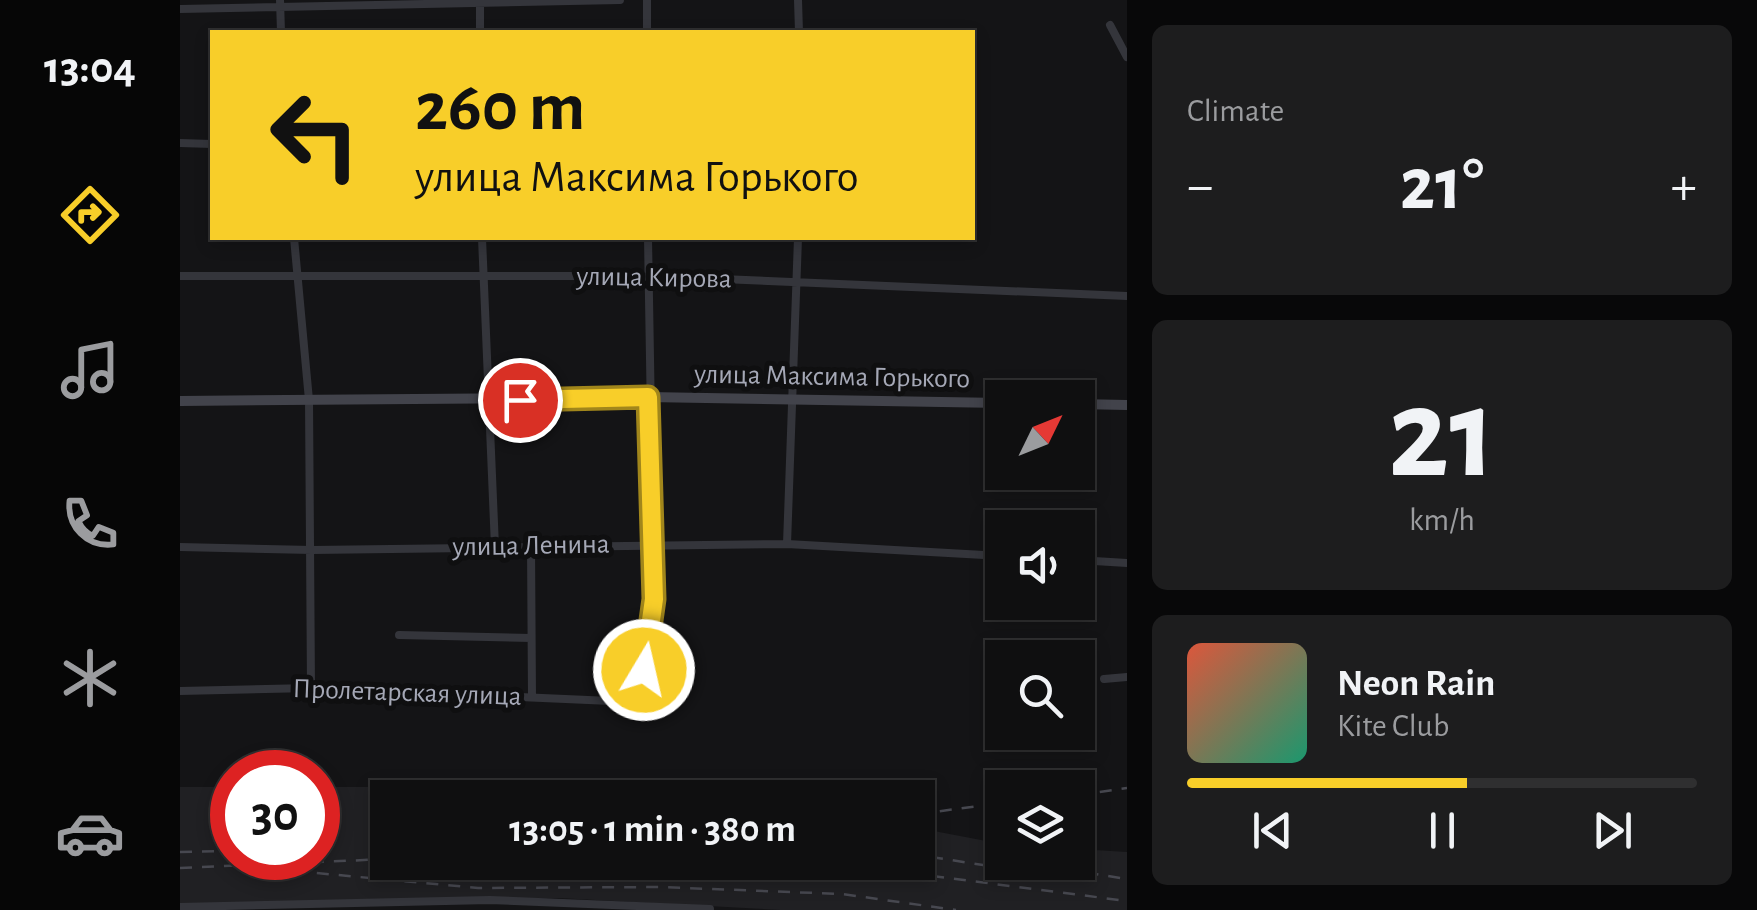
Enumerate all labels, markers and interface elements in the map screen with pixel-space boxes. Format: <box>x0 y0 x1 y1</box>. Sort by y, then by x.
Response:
text: 13:04 <box>44 46 136 91</box>
icon: left <box>250 70 380 200</box>
text: 260 m <box>415 73 585 143</box>
text: Climate <box>1187 95 1284 127</box>
text: 21° <box>1400 148 1484 223</box>
text: улица Максима Горького <box>415 155 859 200</box>
text: − <box>1187 159 1213 214</box>
text: + <box>1671 159 1697 214</box>
icon: directions <box>55 180 125 250</box>
street label: улица Кирова <box>575 263 732 293</box>
icon: music <box>55 335 125 405</box>
pin <box>478 358 563 443</box>
street label: улица Максима Горького <box>693 361 970 393</box>
text: 21 <box>1388 371 1496 501</box>
icon: arrive <box>493 373 548 428</box>
north arrow <box>985 380 1095 490</box>
map controls <box>985 380 1095 880</box>
icon: phone <box>55 489 125 559</box>
text: km/h <box>1409 504 1475 536</box>
button: sound <box>985 510 1095 620</box>
street label: улица Ленина <box>451 531 610 561</box>
position arrow <box>592 618 696 722</box>
button: search <box>985 640 1095 750</box>
icon: climate <box>55 643 125 713</box>
text: Neon Rain <box>1337 665 1495 703</box>
street label: Пролетарская улица <box>292 675 522 711</box>
text: Kite Club <box>1337 710 1449 742</box>
speed limit sign: 30 <box>210 750 340 880</box>
button: layers <box>985 770 1095 880</box>
icon: car <box>55 798 125 868</box>
icon: previous <box>1245 803 1300 858</box>
icon: pause <box>1415 803 1470 858</box>
icon: next <box>1585 803 1640 858</box>
text: 13:05 · 1 min · 380 m <box>509 811 796 849</box>

